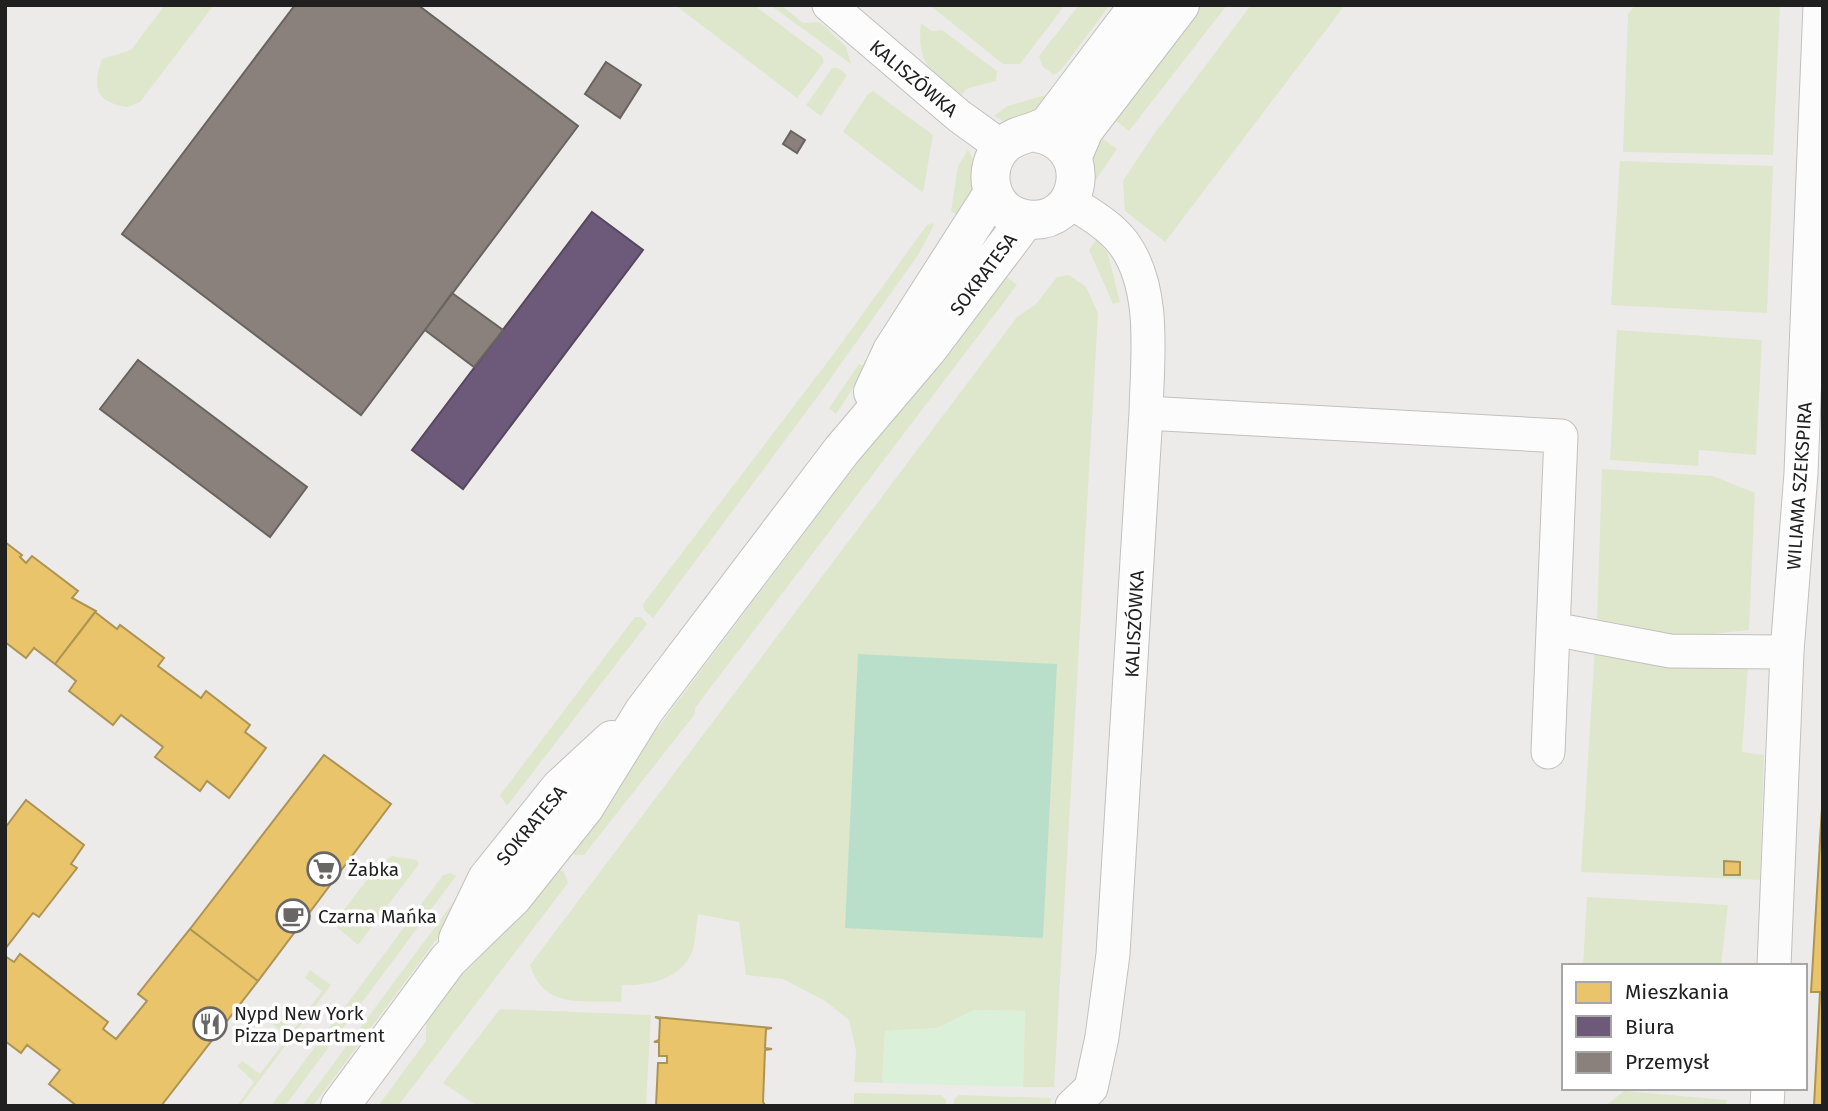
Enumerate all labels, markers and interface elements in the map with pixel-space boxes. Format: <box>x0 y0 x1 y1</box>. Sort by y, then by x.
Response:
street label: KALISZÓWKA <box>865 35 962 122</box>
street label: SOKRATESA <box>945 229 1022 320</box>
street label: WILIAMA SZEKSPIRA <box>1782 401 1817 571</box>
street label: KALISZÓWKA <box>1120 570 1149 678</box>
street label: SOKRATESA <box>491 781 571 870</box>
supermarket icon: Żabka <box>305 850 343 888</box>
place label: Żabka <box>348 858 399 881</box>
cafe icon: Czarna Mańka <box>274 897 312 935</box>
place label: Czarna Mańka <box>318 905 437 928</box>
legend <box>1562 964 1807 1090</box>
text: Mieszkania <box>1625 979 1729 1005</box>
place label: Nypd New York Pizza Department <box>234 1002 385 1047</box>
restaurant icon: Nypd New York Pizza Department <box>191 1005 229 1043</box>
text: Biura <box>1625 1014 1675 1040</box>
text: Przemysł <box>1625 1049 1710 1075</box>

